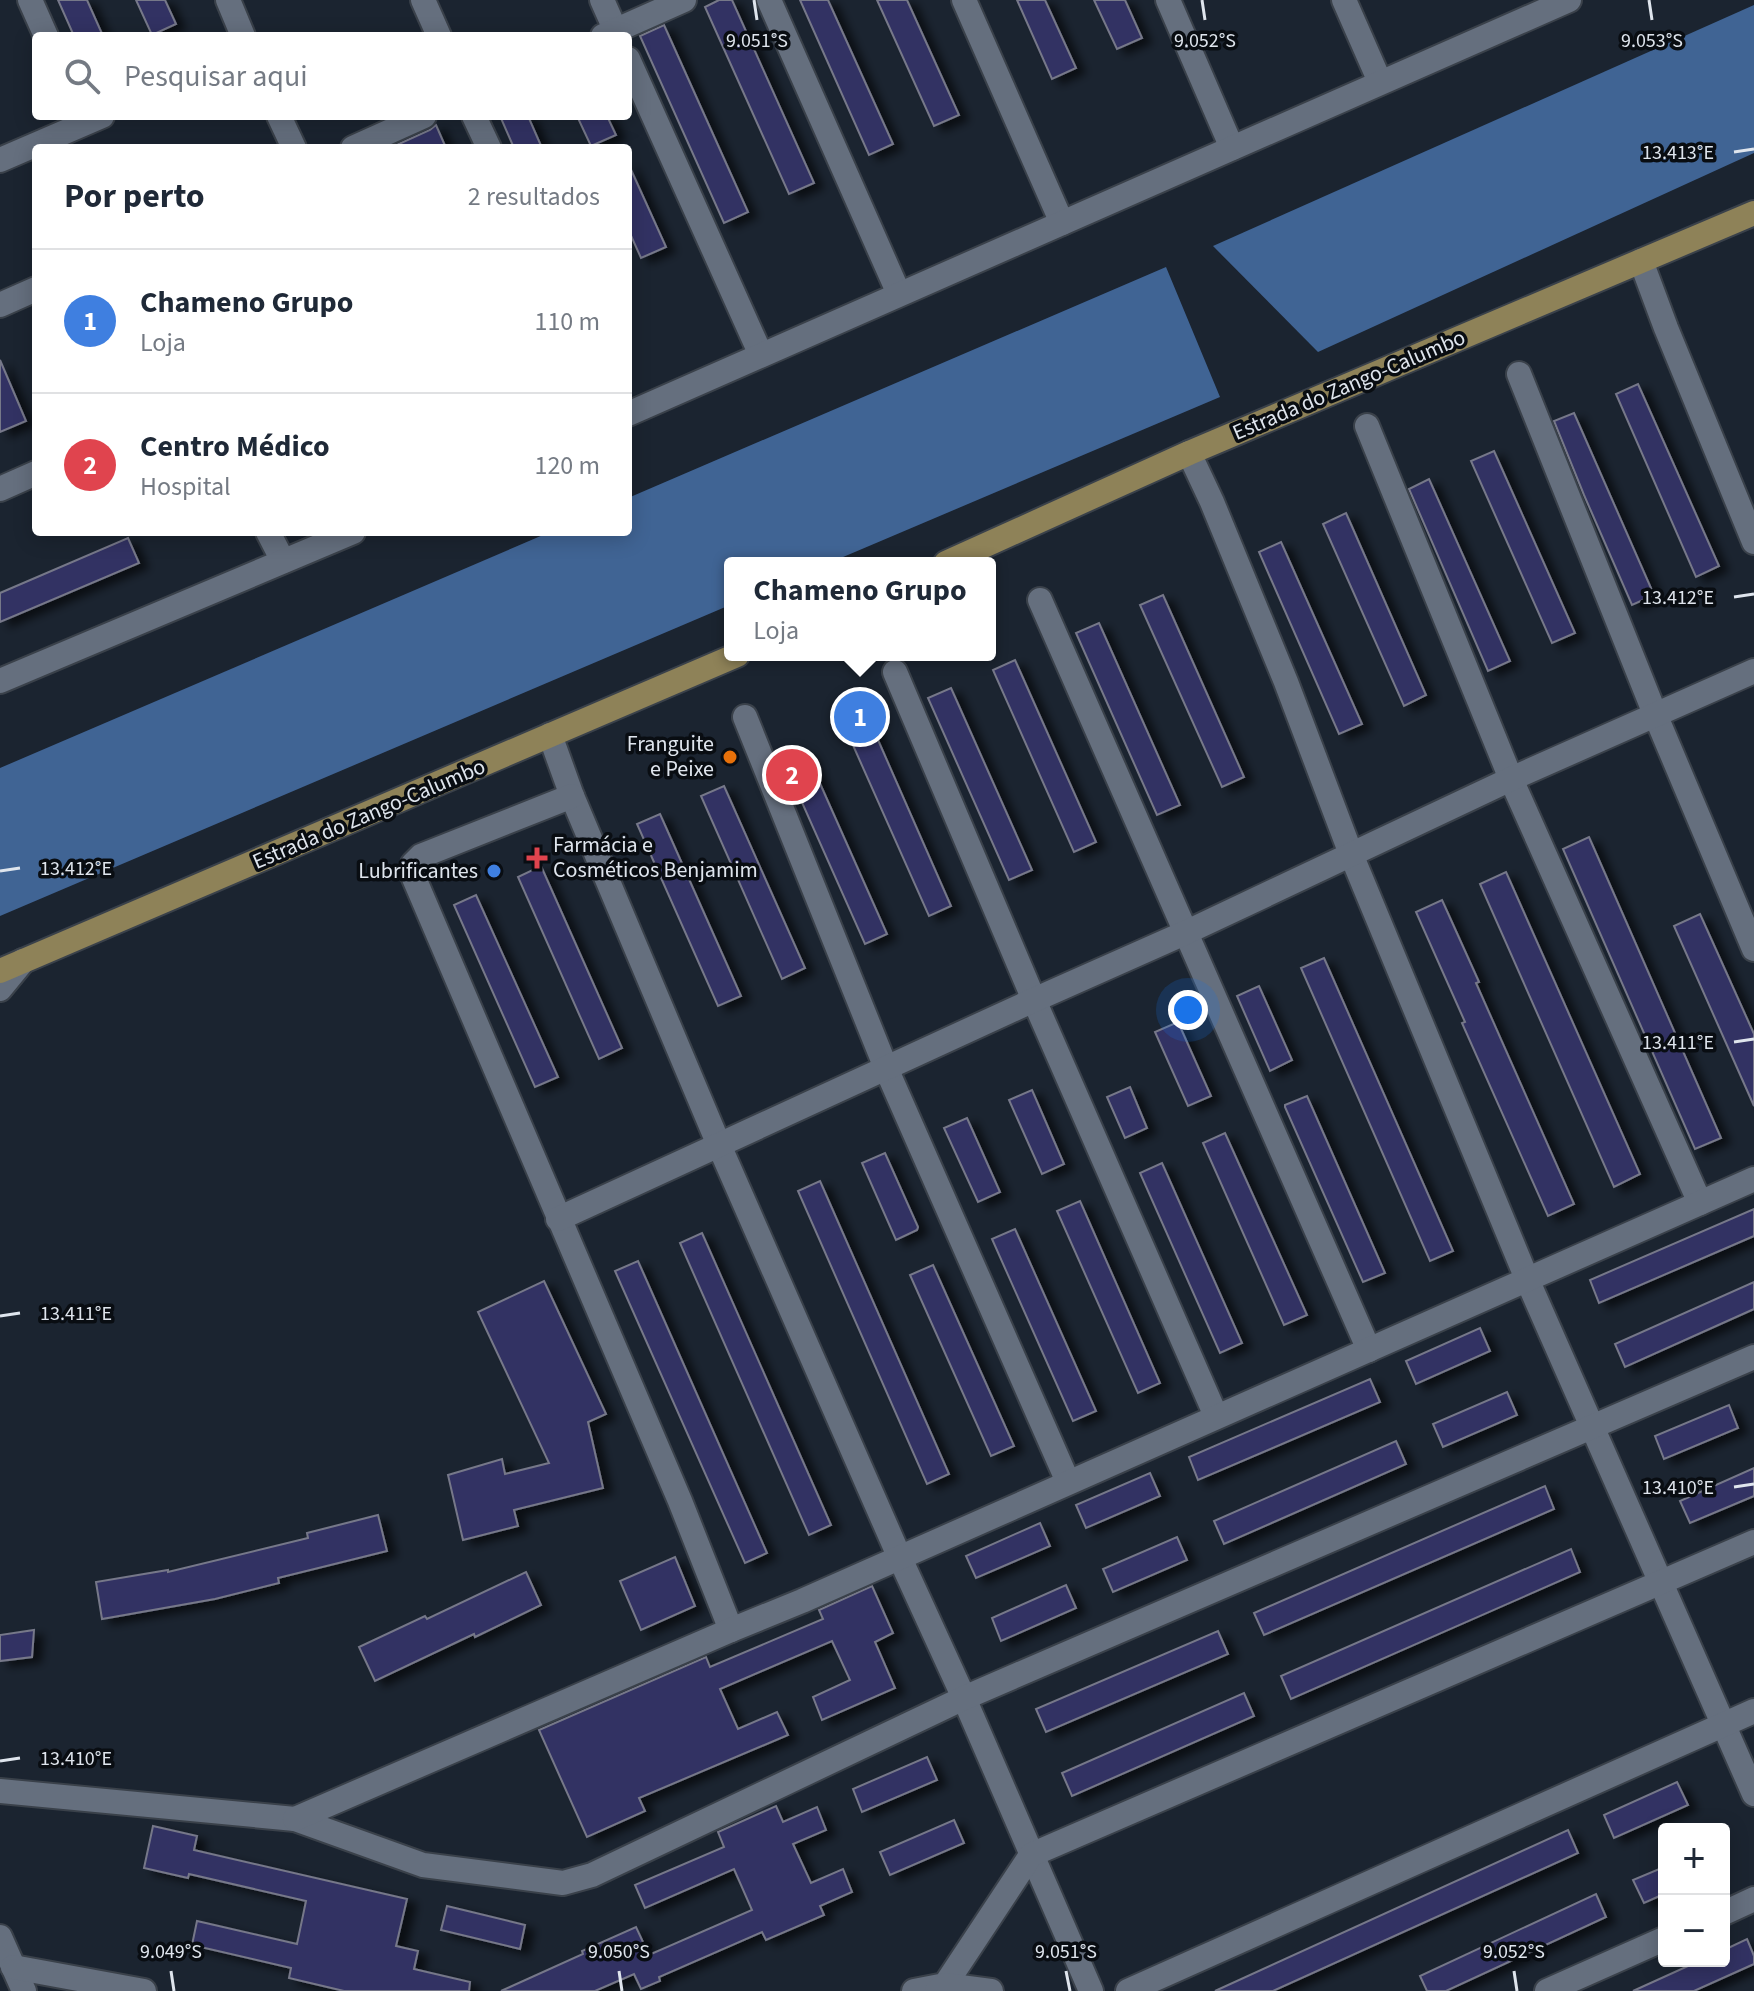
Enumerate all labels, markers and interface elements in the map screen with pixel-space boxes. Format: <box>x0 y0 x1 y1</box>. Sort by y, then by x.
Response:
text: 9.051°S <box>726 27 788 55</box>
text: 9.052°S <box>1174 27 1236 55</box>
text: 9.053°S <box>1621 27 1683 55</box>
search box <box>32 32 632 120</box>
icon: search <box>60 54 104 98</box>
text: Pesquisar aqui <box>124 55 308 98</box>
text: 13.413°E <box>1642 139 1714 167</box>
text: Por perto <box>64 172 205 221</box>
text: 2 resultados <box>468 178 600 215</box>
text: Chameno Grupo <box>140 281 353 324</box>
text: 1 <box>83 303 97 340</box>
text: 110 m <box>534 303 600 340</box>
street label: Estrada do Zango-Calumbo <box>1228 321 1470 449</box>
text: Loja <box>140 324 186 361</box>
text: Centro Médico <box>140 425 330 468</box>
text: 2 <box>83 447 97 484</box>
text: 120 m <box>534 447 600 484</box>
text: Hospital <box>140 468 231 505</box>
popup <box>724 557 996 661</box>
text: Chameno Grupo <box>753 569 967 612</box>
text: 13.412°E <box>1642 584 1714 612</box>
text: Loja <box>753 612 799 649</box>
pin: 1 <box>834 687 886 747</box>
place label: Franguite e Peixe <box>627 728 714 785</box>
pin: 2 <box>766 745 818 805</box>
marker: Franguite e Peixe <box>721 748 739 766</box>
street label: Estrada do Zango-Calumbo <box>248 750 490 878</box>
place label: Farmácia e Cosméticos Benjamim <box>553 829 758 886</box>
marker: Farmácia e Cosméticos Benjamim <box>528 849 546 867</box>
text: 13.412°E <box>40 855 112 883</box>
place label: Lubrificantes <box>358 855 478 887</box>
marker: Lubrificantes <box>485 862 503 880</box>
your location <box>1168 990 1208 1030</box>
text: 13.411°E <box>1642 1029 1714 1057</box>
text: 13.411°E <box>40 1300 112 1328</box>
text: 13.410°E <box>1642 1474 1714 1502</box>
text: 13.410°E <box>40 1745 112 1773</box>
map controls <box>1658 1823 1730 1967</box>
button: + <box>1658 1823 1730 1895</box>
button: − <box>1658 1895 1730 1967</box>
text: 9.049°S <box>140 1938 202 1966</box>
text: 9.050°S <box>588 1938 650 1966</box>
text: 9.051°S <box>1035 1938 1097 1966</box>
text: 9.052°S <box>1483 1938 1545 1966</box>

